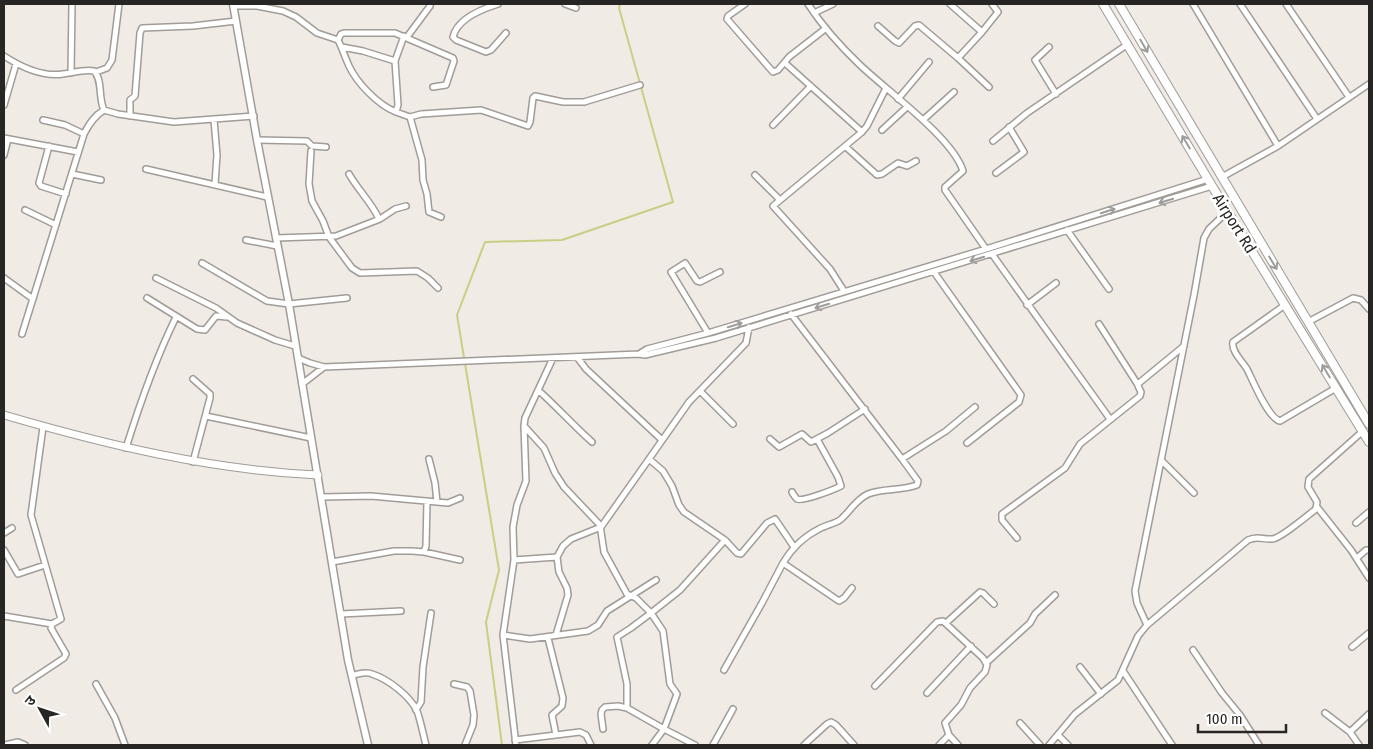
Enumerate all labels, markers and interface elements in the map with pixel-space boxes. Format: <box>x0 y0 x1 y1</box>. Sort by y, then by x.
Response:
one-way arrow <box>1139 38 1149 52</box>
one-way arrow <box>1181 136 1191 150</box>
street label: Airport Rd <box>1209 190 1260 257</box>
one-way arrow <box>1158 196 1174 206</box>
one-way arrow <box>1100 206 1116 216</box>
one-way arrow <box>969 254 985 264</box>
one-way arrow <box>1268 255 1278 269</box>
one-way arrow <box>814 301 830 311</box>
one-way arrow <box>727 319 743 329</box>
one-way arrow <box>1320 364 1330 378</box>
north arrow <box>15 684 65 734</box>
text: उ <box>21 692 40 710</box>
scale bar <box>1198 702 1286 734</box>
text: 100 m <box>1206 710 1243 728</box>

